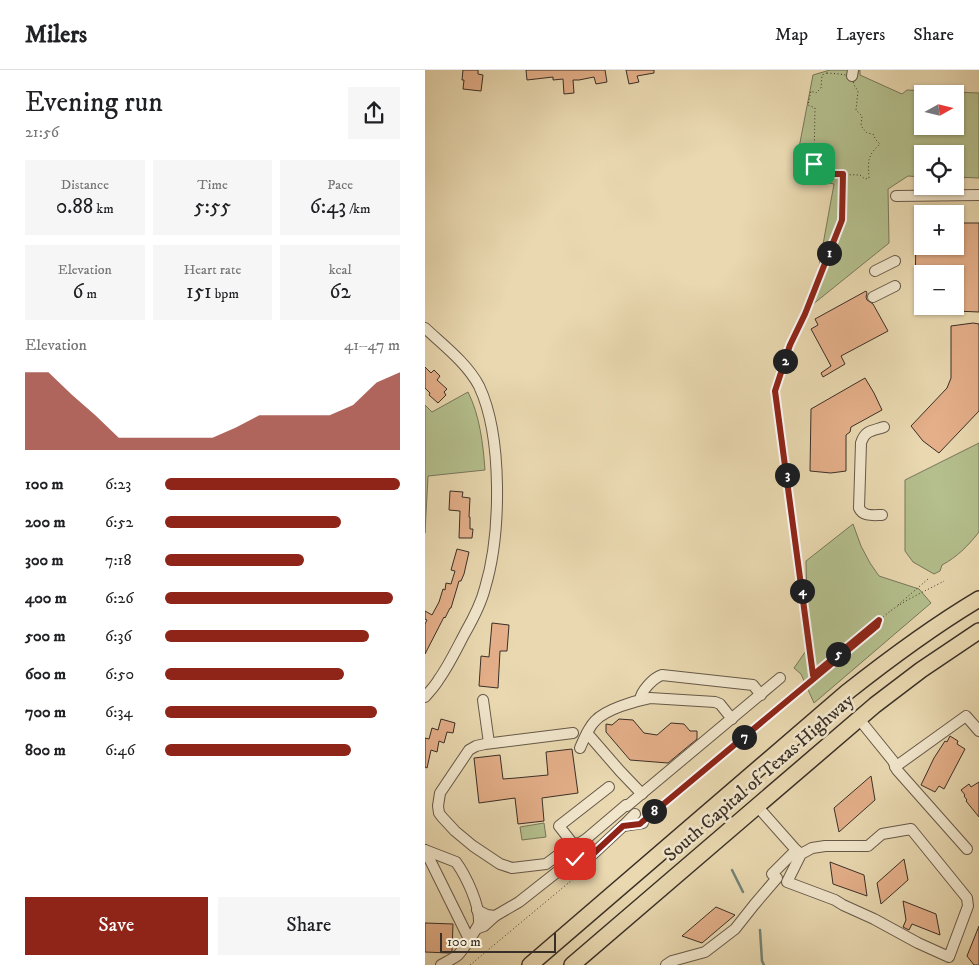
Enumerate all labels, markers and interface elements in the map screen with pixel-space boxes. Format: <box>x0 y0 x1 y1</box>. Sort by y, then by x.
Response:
text: Milers <box>25 20 87 50</box>
text: Map <box>775 24 808 46</box>
text: Layers <box>836 24 885 46</box>
text: Share <box>913 24 954 46</box>
text: Evening run <box>25 85 163 120</box>
north arrow <box>914 85 964 135</box>
map controls <box>914 85 964 315</box>
button: share <box>348 87 400 139</box>
text: 21:56 <box>25 122 59 142</box>
pin <box>793 143 835 185</box>
button: locate <box>914 145 964 195</box>
icon: arrive <box>800 150 828 178</box>
text: Distance <box>61 176 109 194</box>
text: Time <box>197 176 228 194</box>
text: Pace <box>327 176 353 194</box>
text: 0.88 <box>56 194 93 220</box>
text: 5:55 <box>194 194 231 220</box>
text: 6:43 <box>310 194 346 220</box>
text: km <box>93 200 114 218</box>
text: /km <box>346 200 370 218</box>
button: + <box>914 205 964 255</box>
pin: 1 <box>817 240 841 266</box>
text: 1 <box>827 244 832 262</box>
text: Elevation <box>58 261 112 279</box>
text: Heart rate <box>184 261 241 279</box>
text: kcal <box>329 261 352 279</box>
button: − <box>914 265 964 315</box>
text: 6 <box>73 279 84 305</box>
text: 151 <box>186 279 212 305</box>
text: 62 <box>330 279 351 305</box>
text: m <box>84 285 97 303</box>
text: bpm <box>212 285 239 303</box>
text: Elevation <box>25 335 87 355</box>
text: 41–47 m <box>344 335 400 355</box>
pin: 2 <box>773 348 797 374</box>
text: 2 <box>782 352 789 370</box>
pin: 3 <box>775 462 799 488</box>
text: 3 <box>785 466 790 484</box>
text: 100 m <box>25 474 64 494</box>
text: 6:23 <box>105 474 131 494</box>
text: 200 m <box>25 512 66 532</box>
text: 6:52 <box>105 512 133 532</box>
text: 300 m <box>25 550 64 570</box>
text: 7:18 <box>105 550 131 570</box>
pin: 4 <box>789 578 815 604</box>
text: 4 <box>798 582 807 600</box>
text: 400 m <box>25 588 67 608</box>
text: 6:26 <box>105 588 134 608</box>
text: 500 m <box>25 626 66 646</box>
text: 6:36 <box>105 626 132 646</box>
pin: 5 <box>825 642 851 666</box>
text: 5 <box>835 645 842 663</box>
text: 600 m <box>25 664 66 684</box>
text: 6:50 <box>105 664 134 684</box>
street label: South Capital of Texas Highway <box>659 689 859 867</box>
text: 700 m <box>25 702 66 722</box>
text: 6:34 <box>105 702 133 722</box>
pin: 7 <box>731 724 757 750</box>
text: 7 <box>741 728 748 746</box>
text: 800 m <box>25 740 66 760</box>
text: 6:46 <box>105 740 135 760</box>
pin: 8 <box>641 798 667 824</box>
text: 8 <box>651 802 658 820</box>
pin <box>554 838 596 880</box>
icon: check <box>561 845 589 873</box>
button: Save <box>25 897 208 955</box>
button: Share <box>218 897 400 955</box>
scale bar <box>440 930 556 953</box>
text: 100 m <box>447 933 481 951</box>

